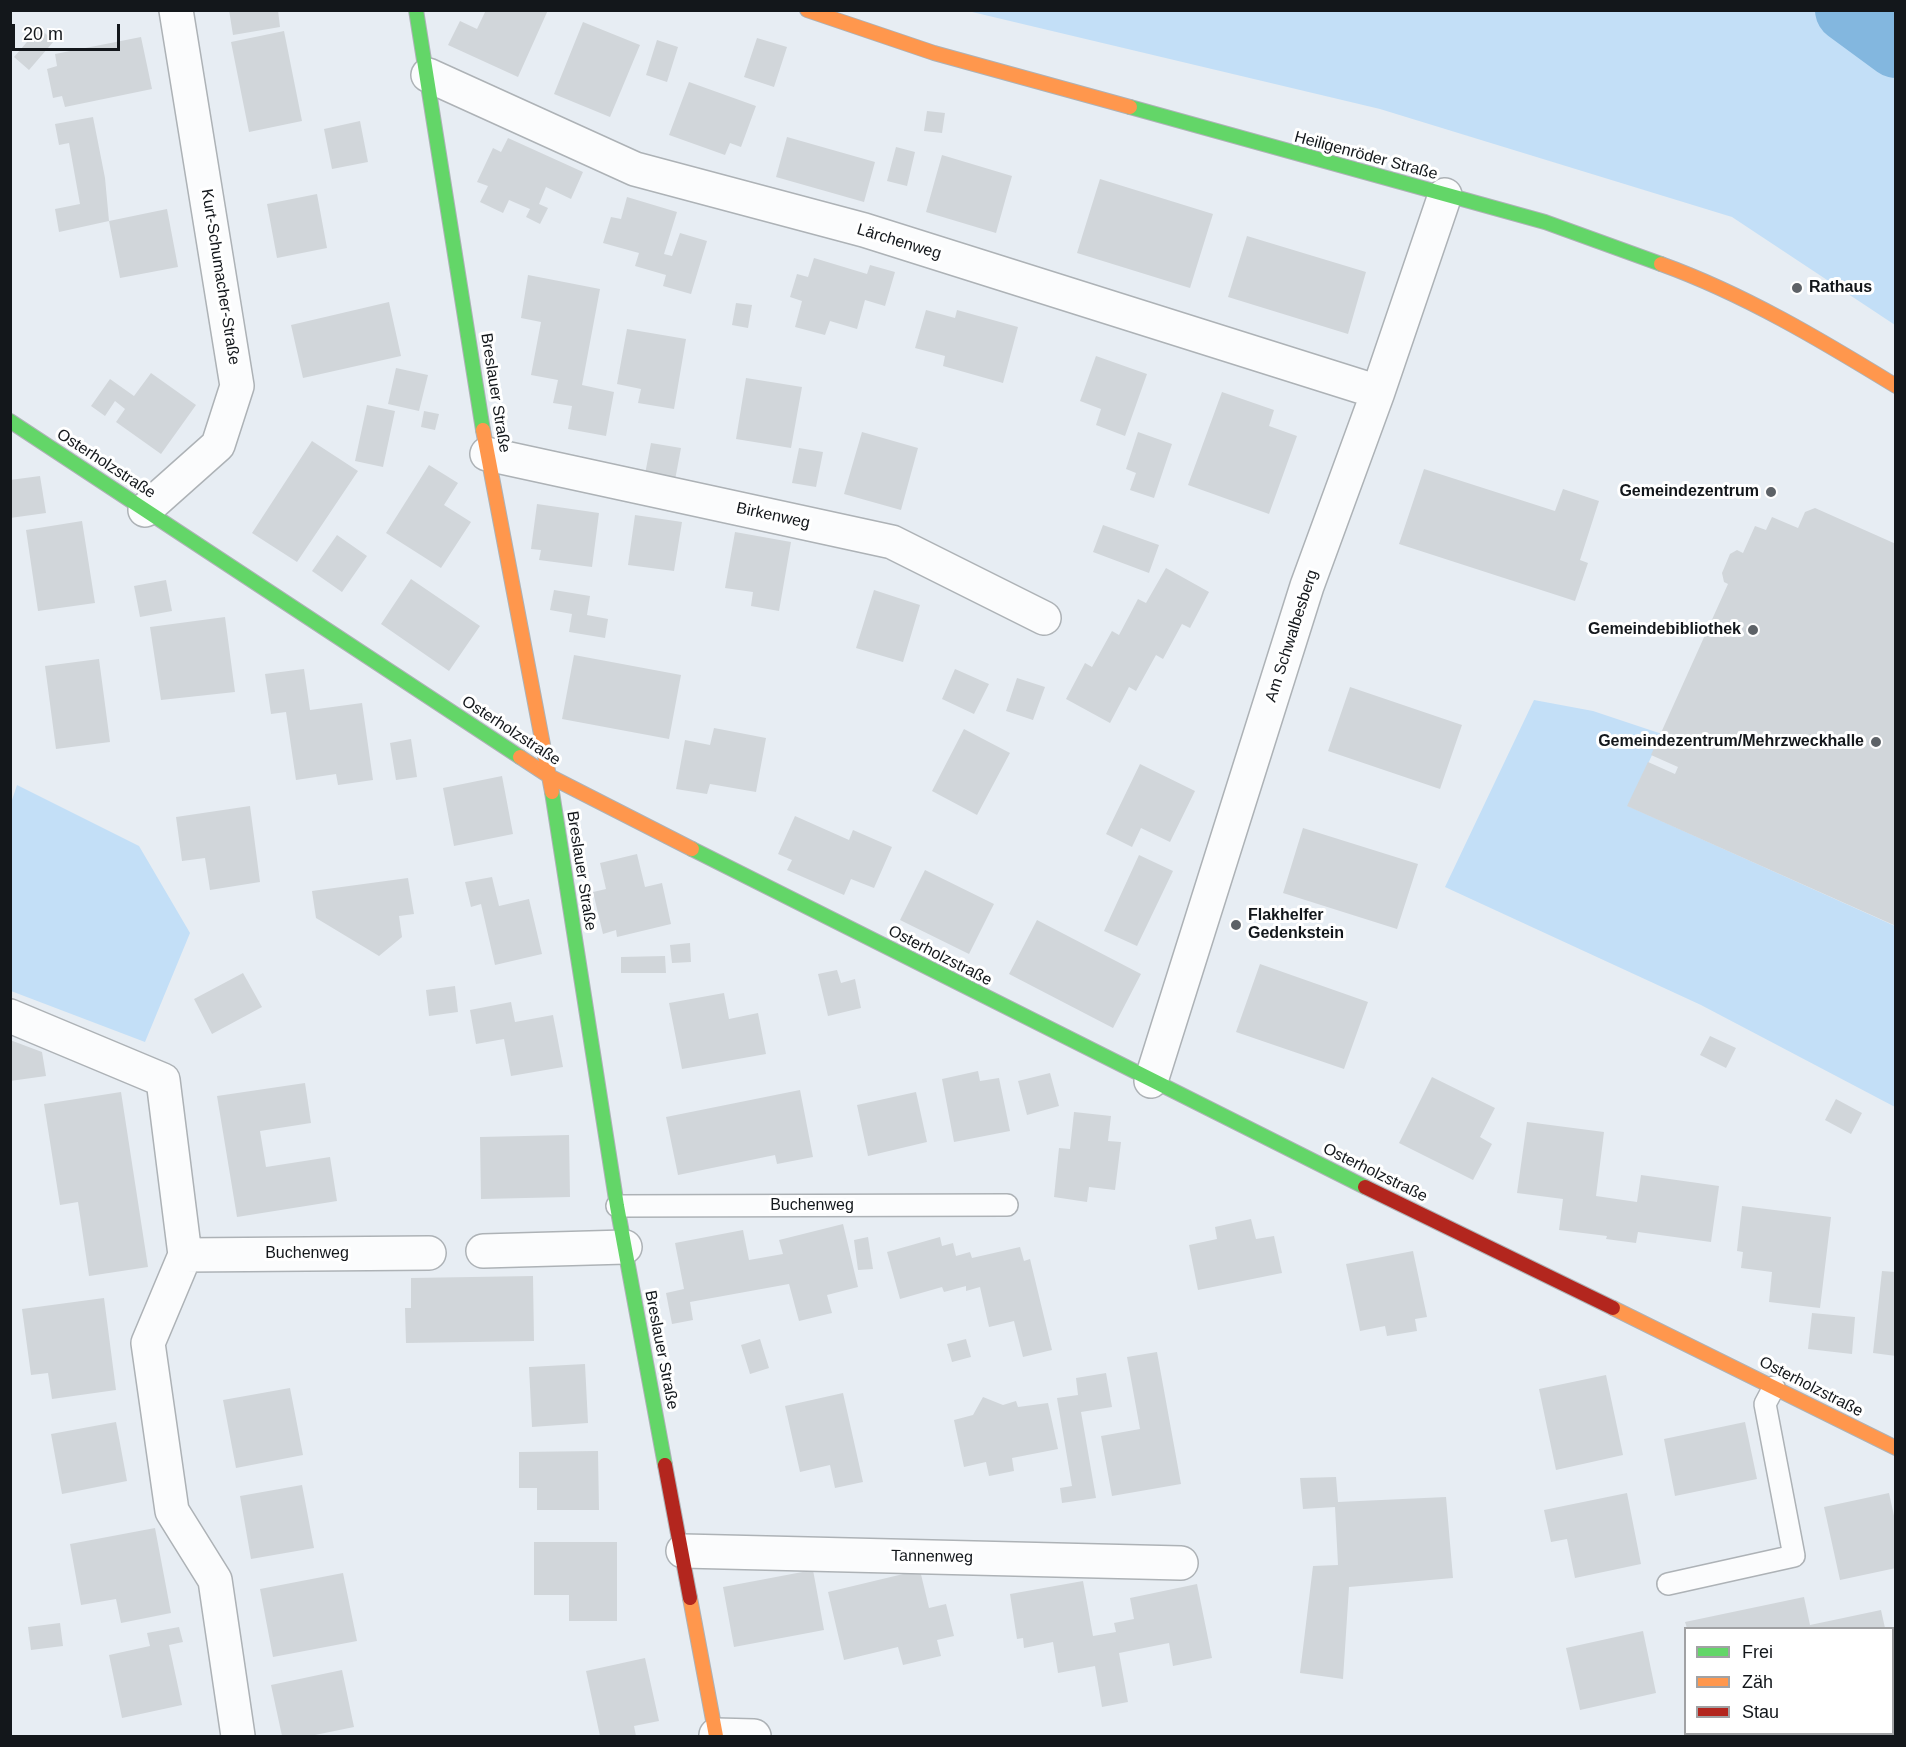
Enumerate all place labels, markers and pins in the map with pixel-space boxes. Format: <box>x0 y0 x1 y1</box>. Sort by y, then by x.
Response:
place label: Rathaus <box>1809 278 1872 298</box>
marker: Rathaus <box>1790 281 1804 295</box>
place label: Gemeindezentrum <box>1619 482 1759 502</box>
marker: Gemeindezentrum <box>1764 485 1778 499</box>
place label: Gemeindebibliothek <box>1588 620 1741 640</box>
marker: Gemeindebibliothek <box>1746 623 1760 637</box>
place label: Gemeindezentrum/Mehrzweckhalle <box>1598 732 1864 752</box>
marker: Gemeindezentrum/Mehrzweckhalle <box>1869 735 1883 749</box>
place label: Flakhelfer Gedenkstein <box>1248 906 1344 944</box>
marker: Flakhelfer Gedenkstein <box>1229 918 1243 932</box>

